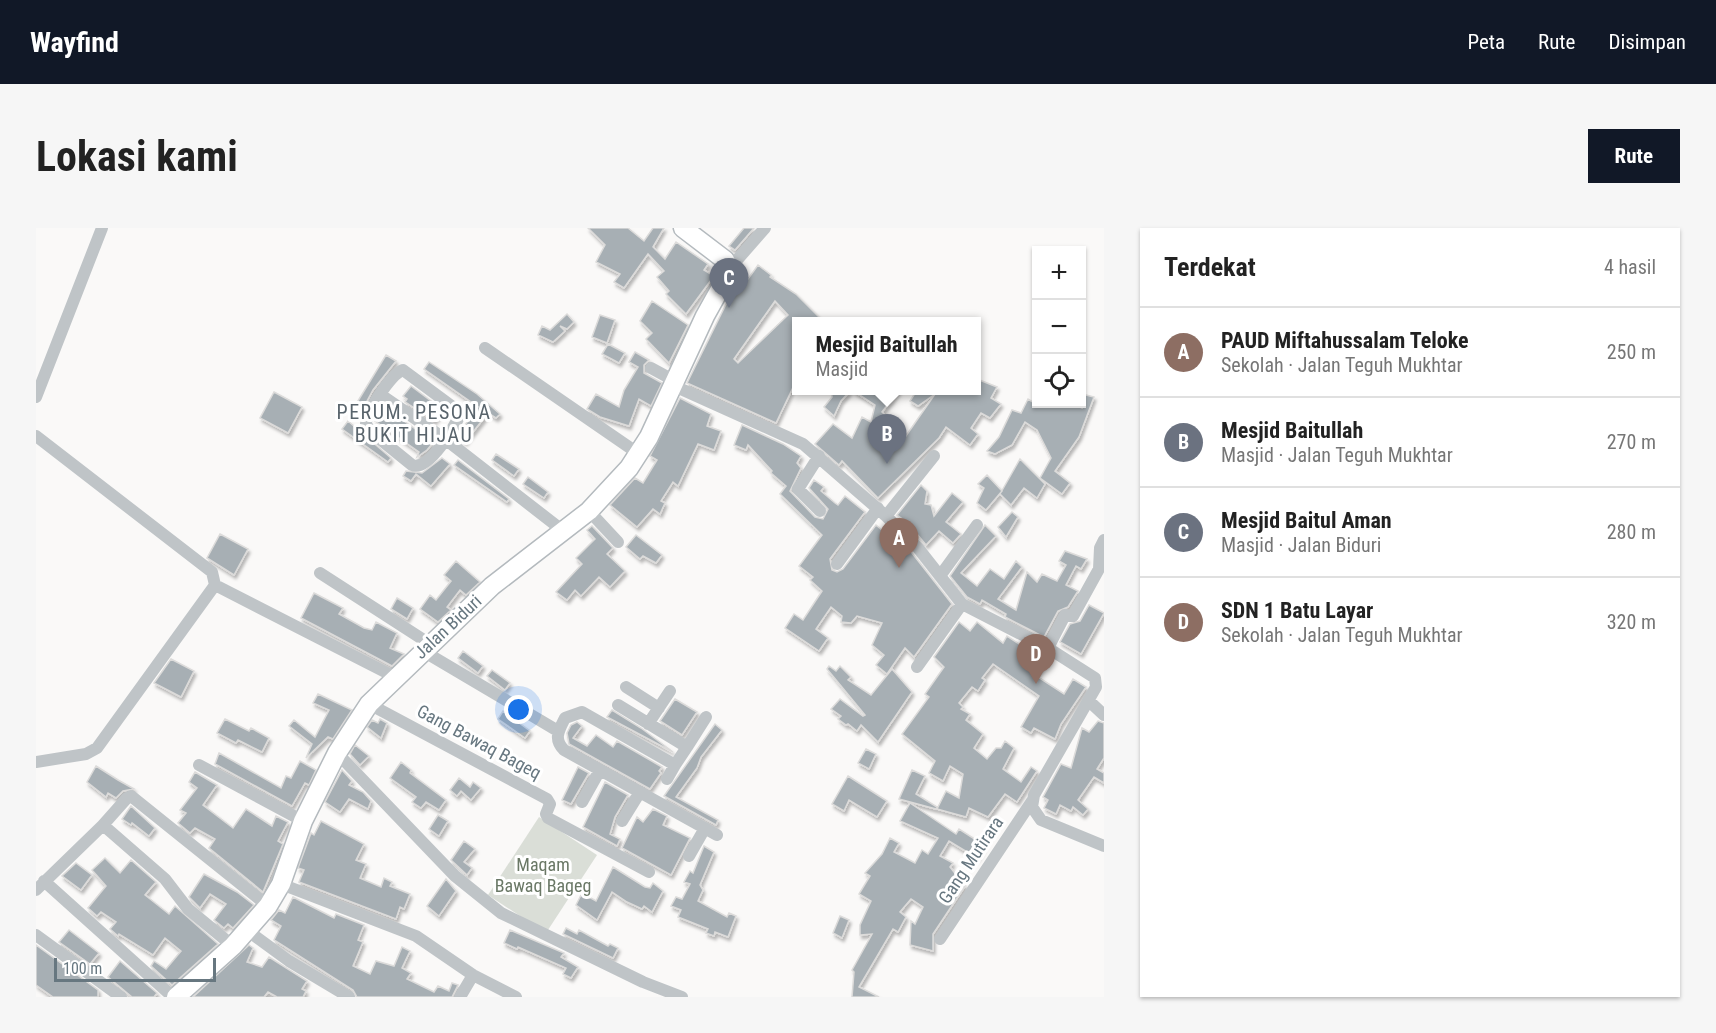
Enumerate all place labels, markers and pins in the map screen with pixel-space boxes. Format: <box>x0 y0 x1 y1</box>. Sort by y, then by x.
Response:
pin: C <box>710 259 748 308</box>
pin: B <box>868 414 906 464</box>
pin: A <box>880 518 918 568</box>
pin: D <box>1016 634 1056 684</box>

